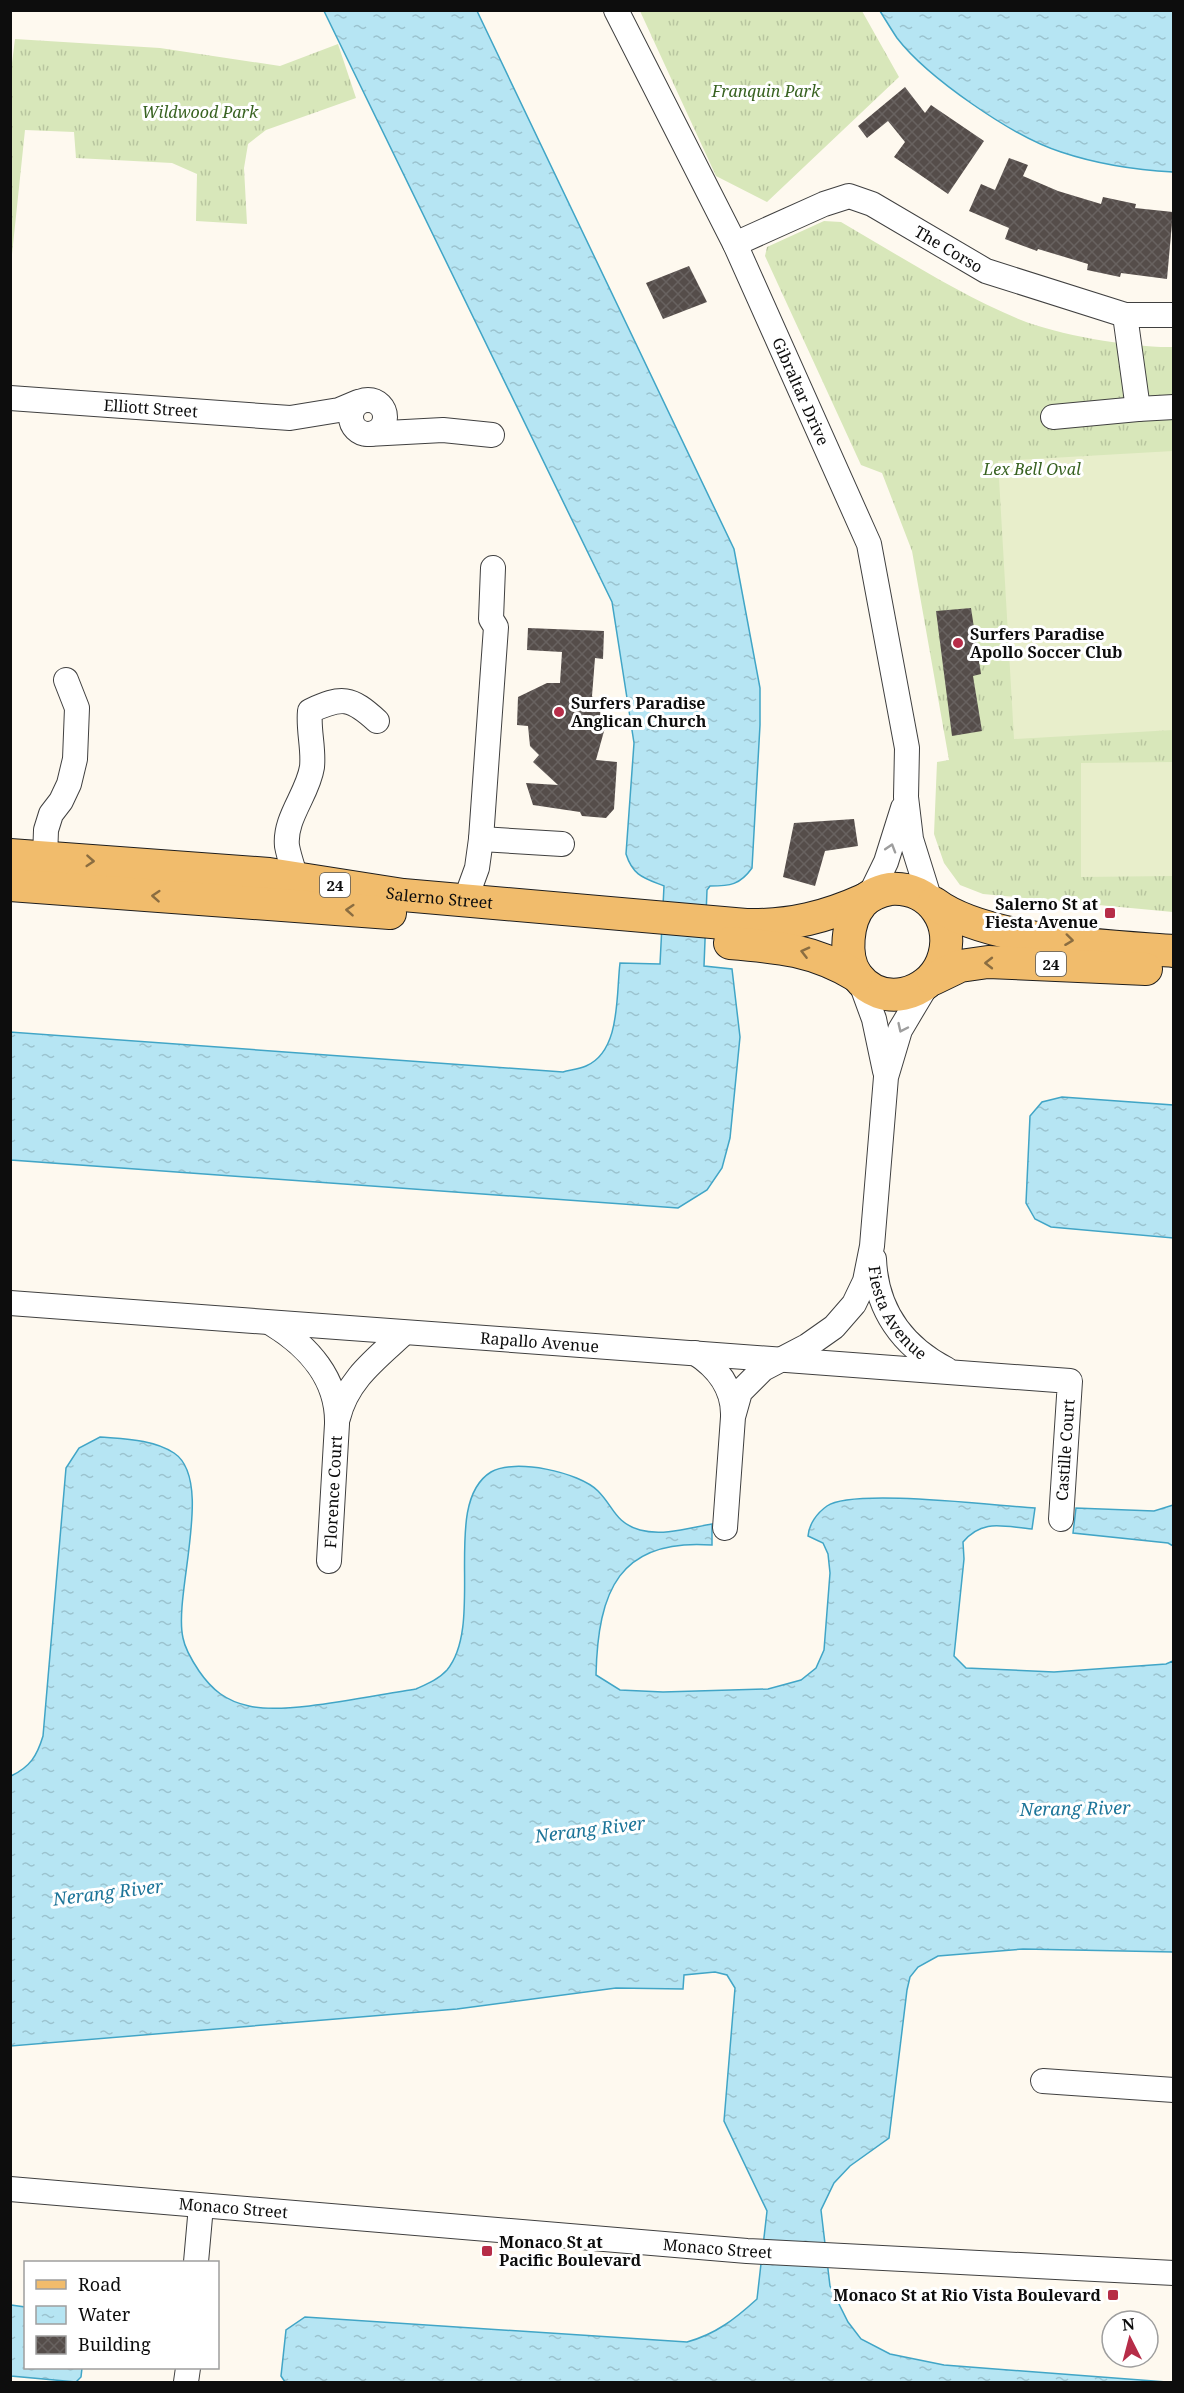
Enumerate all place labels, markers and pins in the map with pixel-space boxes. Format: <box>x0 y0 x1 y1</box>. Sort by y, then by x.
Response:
place label: Surfers Paradise Apollo Soccer Club <box>970 623 1122 663</box>
marker: Surfers Paradise Apollo Soccer Club <box>951 636 965 650</box>
place label: Surfers Paradise Anglican Church <box>571 692 707 732</box>
marker: Surfers Paradise Anglican Church <box>552 705 566 719</box>
place label: Salerno St at Fiesta Avenue <box>985 893 1099 933</box>
marker: Salerno St at Fiesta Avenue <box>1103 906 1117 920</box>
place label: Monaco St at Pacific Boulevard <box>499 2231 642 2271</box>
marker: Monaco St at Pacific Boulevard <box>480 2244 494 2258</box>
place label: Monaco St at Rio Vista Boulevard <box>833 2284 1102 2306</box>
marker: Monaco St at Rio Vista Boulevard <box>1106 2288 1120 2302</box>

